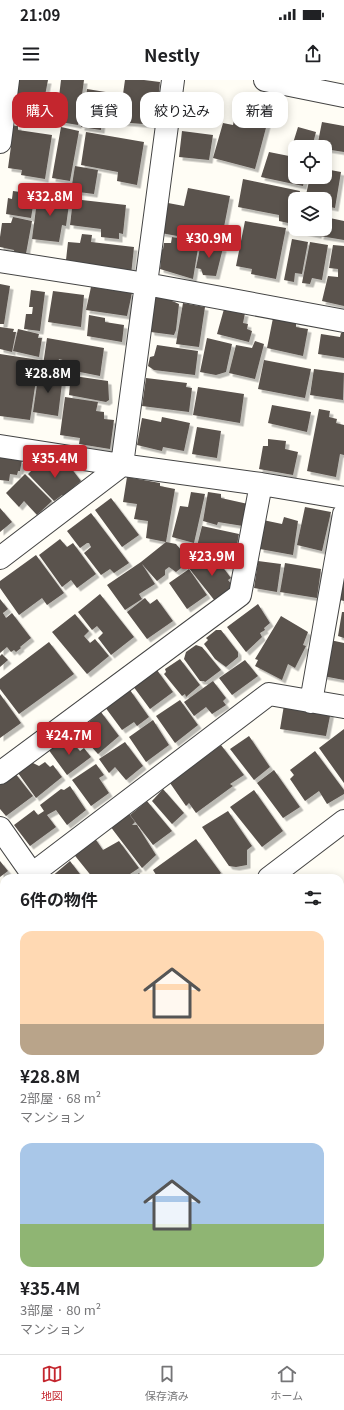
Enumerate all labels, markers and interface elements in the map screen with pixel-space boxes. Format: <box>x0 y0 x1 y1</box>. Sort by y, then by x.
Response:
text: 21:09 <box>20 4 60 25</box>
text: Nestly <box>144 41 200 67</box>
icon: menu <box>20 43 42 65</box>
icon: share <box>302 43 324 65</box>
chip: 購入 <box>12 92 68 128</box>
chip: 賃貸 <box>76 92 132 128</box>
chip: 絞り込み <box>140 92 224 128</box>
chip: 新着 <box>232 92 288 128</box>
map controls <box>288 140 332 236</box>
button: locate <box>288 140 332 184</box>
pin: ¥32.8M <box>17 183 83 217</box>
text: ¥32.8M <box>27 186 73 205</box>
button: layers <box>288 192 332 236</box>
pin: ¥30.9M <box>176 225 242 259</box>
text: ¥30.9M <box>186 228 232 247</box>
pin: ¥28.8M <box>15 360 81 394</box>
text: ¥28.8M <box>25 363 71 382</box>
pin: ¥35.4M <box>22 445 88 479</box>
text: ¥35.4M <box>32 448 78 467</box>
pin: ¥23.9M <box>179 543 245 577</box>
text: ¥23.9M <box>189 546 235 565</box>
pin: ¥24.7M <box>36 722 102 756</box>
text: ¥24.7M <box>46 725 92 744</box>
text: 6件の物件 <box>20 886 98 911</box>
icon: filters <box>302 887 324 909</box>
icon: home <box>136 957 208 1029</box>
text: ¥28.8M <box>20 1063 80 1088</box>
text: 2部屋 · 68 m² <box>20 1088 101 1107</box>
text: マンション <box>20 1107 85 1126</box>
icon: home <box>136 1169 208 1241</box>
text: ¥35.4M <box>20 1275 80 1300</box>
text: 3部屋 · 80 m² <box>20 1300 101 1319</box>
text: マンション <box>20 1319 85 1338</box>
tab: 地図 <box>41 1363 63 1403</box>
tab: 保存済み <box>145 1363 189 1403</box>
tab: ホーム <box>270 1363 303 1403</box>

